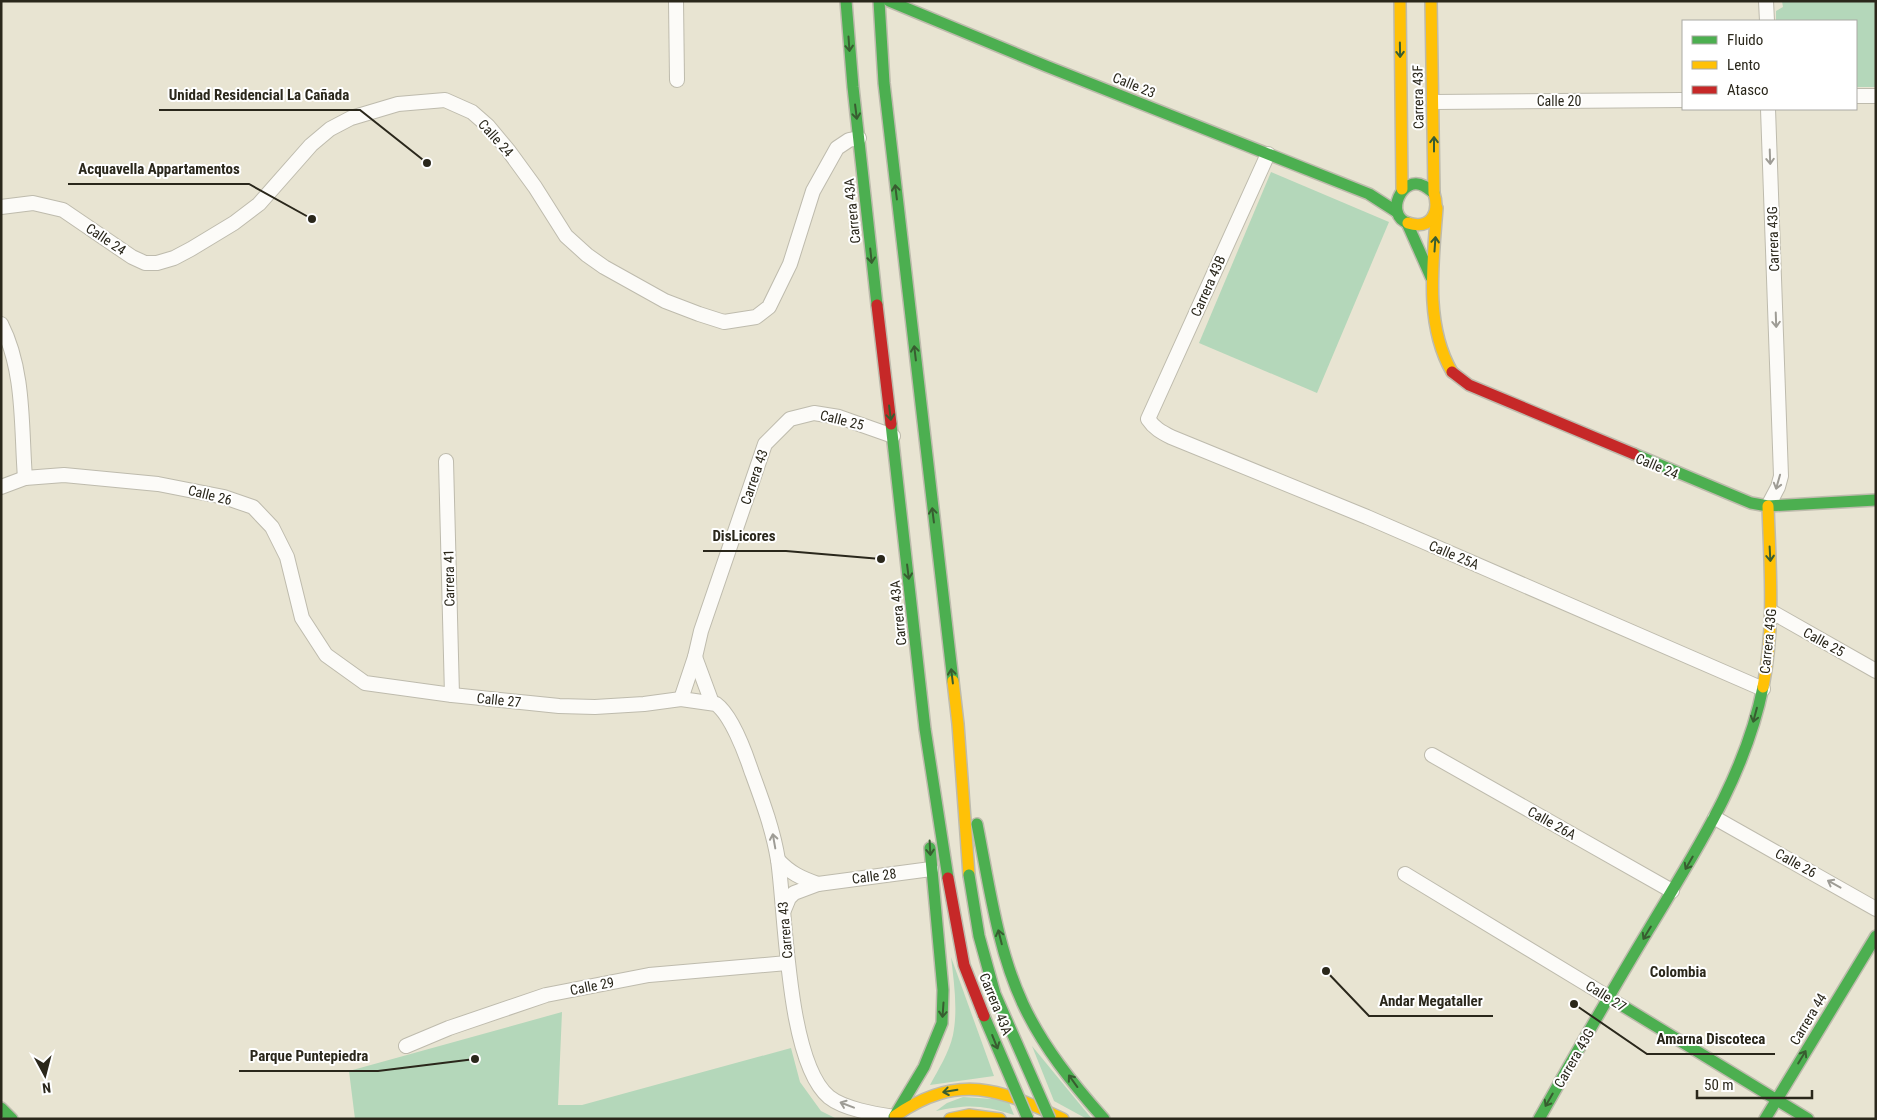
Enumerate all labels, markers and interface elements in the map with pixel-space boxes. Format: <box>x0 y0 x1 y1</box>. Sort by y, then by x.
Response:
legend <box>1682 20 1857 110</box>
text: Fluido <box>1727 31 1763 49</box>
one-way arrow <box>844 36 854 52</box>
one-way arrow <box>1395 42 1405 58</box>
text: Lento <box>1727 56 1760 74</box>
street label: Carrera 43F <box>1409 65 1427 129</box>
street label: Calle 23 <box>1110 69 1158 101</box>
callout: Unidad Residencial La Cañada <box>159 80 360 110</box>
text: Atasco <box>1727 81 1768 99</box>
text: Unidad Residencial La Cañada <box>169 86 349 104</box>
street label: Calle 20 <box>1537 93 1581 109</box>
one-way arrow <box>851 104 861 120</box>
street label: Calle 24 <box>475 116 517 160</box>
one-way arrow <box>1429 137 1439 153</box>
one-way arrow <box>1765 149 1775 165</box>
callout: Acquavella Appartamentos <box>68 154 249 184</box>
text: Acquavella Appartamentos <box>78 160 240 178</box>
street label: Carrera 43A <box>841 178 863 244</box>
one-way arrow <box>891 184 901 200</box>
street label: Carrera 43G <box>1764 206 1782 272</box>
street label: Calle 24 <box>83 220 129 258</box>
one-way arrow <box>1430 236 1439 252</box>
one-way arrow <box>866 248 876 264</box>
street label: Carrera 43B <box>1187 253 1229 319</box>
one-way arrow <box>1771 312 1780 328</box>
one-way arrow <box>910 345 920 361</box>
one-way arrow <box>885 405 895 421</box>
street label: Calle 25 <box>818 407 866 433</box>
street label: Carrera 43 <box>737 447 771 507</box>
street label: Calle 24 <box>1633 450 1681 482</box>
one-way arrow <box>1773 474 1783 490</box>
street label: Calle 26 <box>186 482 234 508</box>
one-way arrow <box>928 507 938 523</box>
callout: DisLicores <box>703 521 786 551</box>
text: DisLicores <box>712 527 776 545</box>
street label: Calle 25A <box>1427 537 1481 573</box>
one-way arrow <box>1765 546 1774 562</box>
street label: Carrera 41 <box>441 549 457 607</box>
one-way arrow <box>903 564 913 580</box>
street label: Carrera 43A <box>887 580 909 646</box>
street label: Carrera 43G <box>1757 608 1779 674</box>
street label: Calle 25 <box>1801 624 1847 660</box>
one-way arrow <box>947 668 957 684</box>
street label: Calle 27 <box>476 690 522 710</box>
one-way arrow <box>1750 707 1760 723</box>
street label: Calle 26A <box>1525 803 1579 843</box>
one-way arrow <box>769 833 779 849</box>
one-way arrow <box>926 840 935 856</box>
street label: Calle 26 <box>1773 845 1819 881</box>
one-way arrow <box>1683 855 1693 869</box>
street label: Calle 28 <box>851 865 897 887</box>
one-way arrow <box>1827 879 1841 889</box>
street label: Carrera 43 <box>775 901 795 959</box>
one-way arrow <box>1641 925 1651 939</box>
one-way arrow <box>995 930 1004 946</box>
district label: Colombia <box>1650 963 1706 981</box>
street label: Carrera 43A <box>976 971 1016 1037</box>
street label: Calle 29 <box>569 974 615 998</box>
street label: Calle 27 <box>1583 977 1629 1015</box>
callout: Andar Megataller <box>1369 986 1493 1016</box>
street label: Carrera 44 <box>1786 990 1830 1048</box>
text: Andar Megataller <box>1379 992 1483 1010</box>
one-way arrow <box>938 1001 948 1017</box>
callout: Amarna Discoteca <box>1647 1024 1775 1054</box>
street label: Carrera 43G <box>1551 1026 1597 1090</box>
text: Amarna Discoteca <box>1657 1030 1765 1048</box>
one-way arrow <box>990 1034 1000 1049</box>
callout: Parque Puntepiedra <box>239 1041 378 1071</box>
text: Parque Puntepiedra <box>250 1047 368 1065</box>
north arrow <box>20 1050 70 1100</box>
one-way arrow <box>1798 1051 1808 1065</box>
scale bar <box>1697 1068 1812 1100</box>
one-way arrow <box>1067 1075 1078 1088</box>
text: 50 m <box>1704 1076 1734 1094</box>
text: N <box>41 1079 52 1096</box>
one-way arrow <box>943 1086 959 1096</box>
one-way arrow <box>1544 1093 1554 1108</box>
one-way arrow <box>840 1100 855 1109</box>

